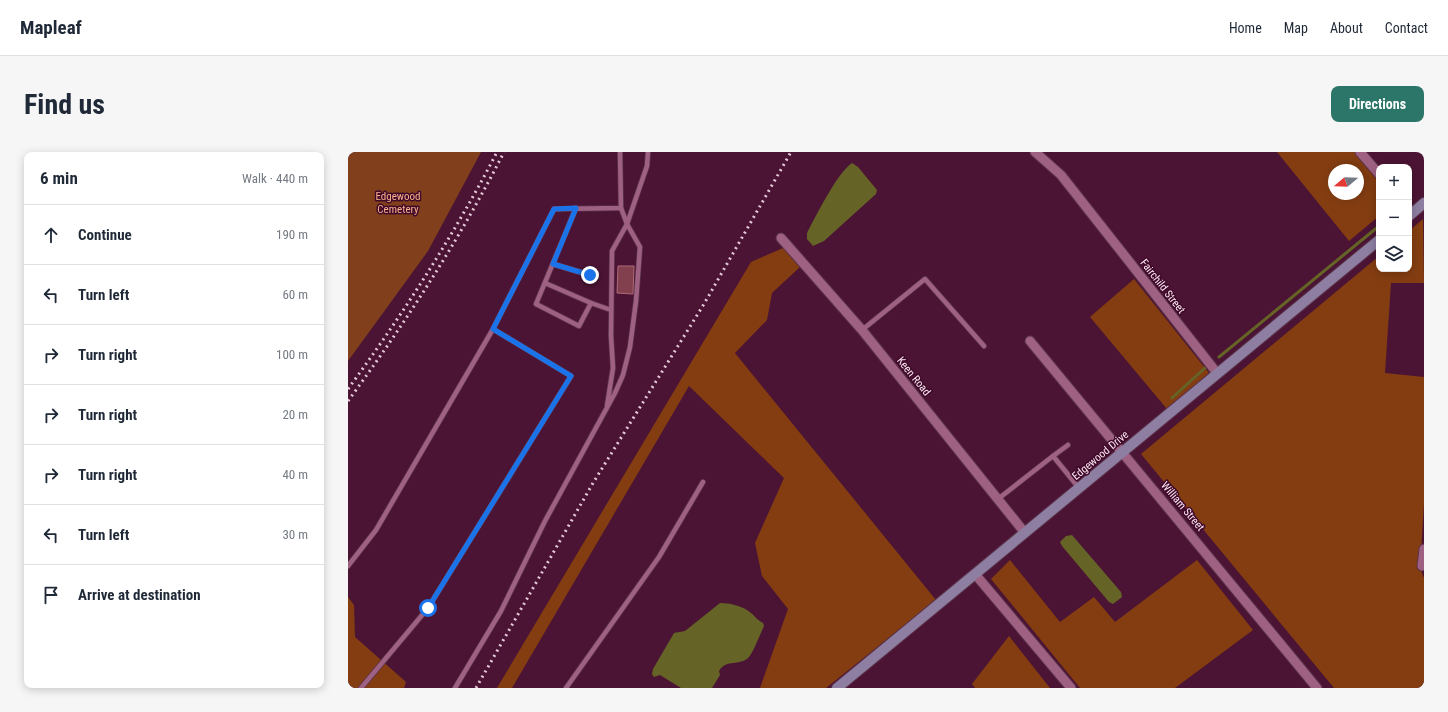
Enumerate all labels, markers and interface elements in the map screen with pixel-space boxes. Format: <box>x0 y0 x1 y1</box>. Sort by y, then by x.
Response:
text: Mapleaf <box>20 16 82 39</box>
text: Home <box>1229 20 1262 36</box>
text: Map <box>1284 20 1308 36</box>
text: About <box>1330 20 1363 36</box>
text: Contact <box>1385 20 1428 36</box>
button: Directions <box>1331 86 1424 122</box>
text: Find us <box>24 88 105 121</box>
north arrow <box>1328 164 1364 200</box>
map controls <box>1376 164 1412 272</box>
button: + <box>1376 164 1412 200</box>
text: 6 min <box>40 168 78 188</box>
text: Walk · 440 m <box>242 171 308 186</box>
park label: Edgewood Cemetery <box>375 190 421 216</box>
button: − <box>1376 200 1412 236</box>
icon: ahead <box>40 224 62 246</box>
text: Continue <box>78 226 132 244</box>
text: 190 m <box>276 227 308 242</box>
button: layers <box>1376 236 1412 272</box>
street label: Fairchild Street <box>1137 257 1188 316</box>
route end <box>581 266 599 284</box>
icon: left <box>40 284 62 306</box>
text: Turn left <box>78 286 129 304</box>
text: 60 m <box>282 287 308 302</box>
icon: right <box>40 344 62 366</box>
text: Turn right <box>78 346 137 364</box>
text: 100 m <box>276 347 308 362</box>
street label: Keen Road <box>894 354 933 398</box>
icon: right <box>40 404 62 426</box>
text: Turn right <box>78 406 137 424</box>
text: 20 m <box>282 407 308 422</box>
street label: Edgewood Drive <box>1070 428 1131 483</box>
icon: right <box>40 464 62 486</box>
text: Turn right <box>78 466 137 484</box>
text: 40 m <box>282 467 308 482</box>
street label: William Street <box>1158 479 1207 534</box>
icon: left <box>40 524 62 546</box>
text: Turn left <box>78 526 129 544</box>
text: 30 m <box>282 527 308 542</box>
icon: arrive <box>40 584 62 606</box>
text: Arrive at destination <box>78 586 201 604</box>
route start <box>419 599 437 617</box>

